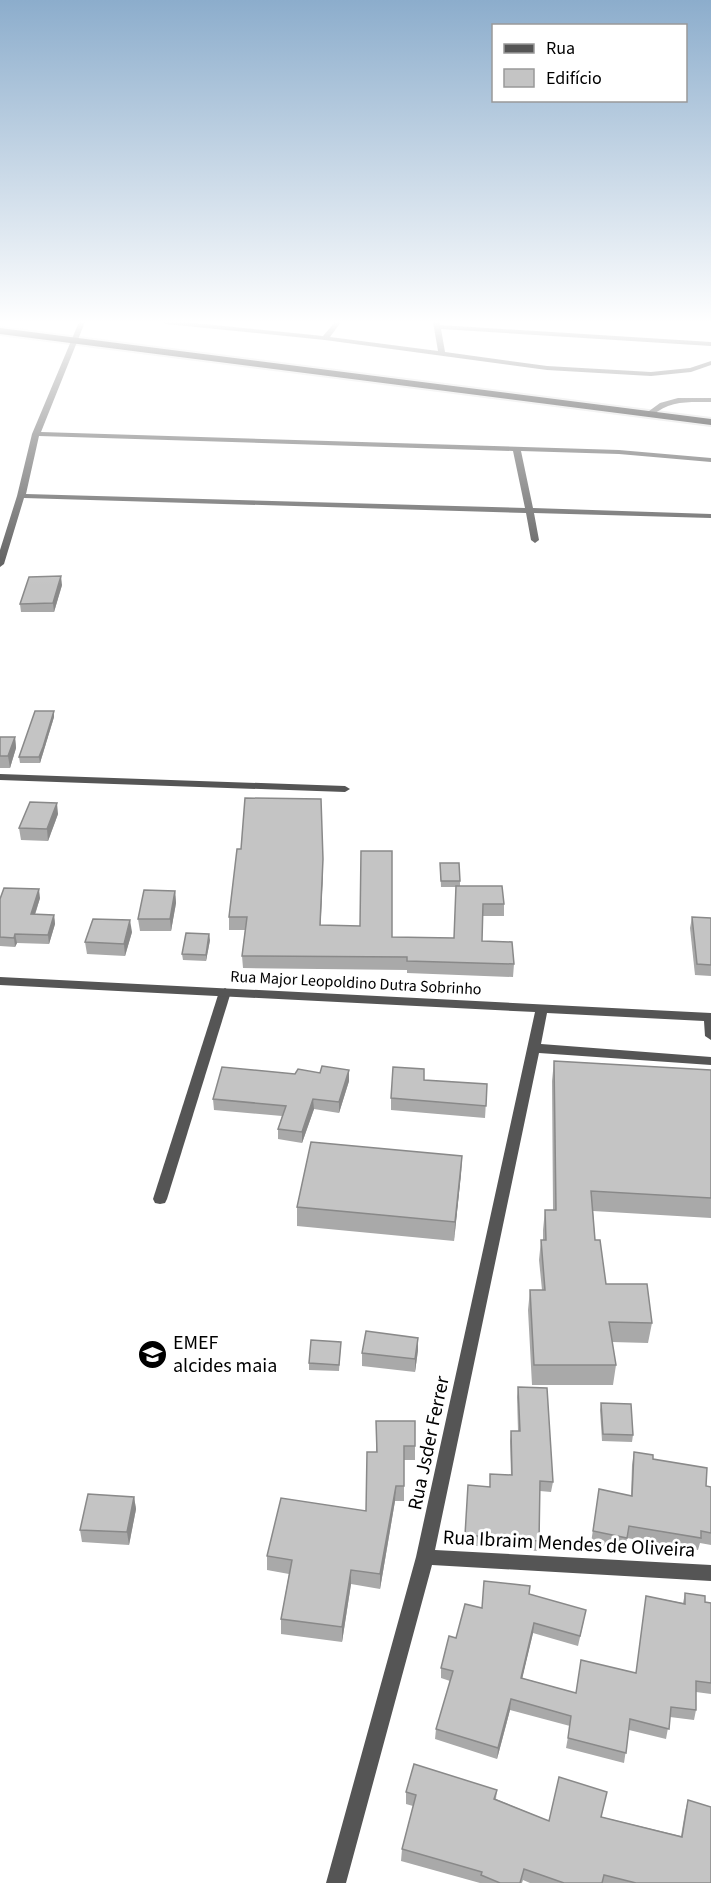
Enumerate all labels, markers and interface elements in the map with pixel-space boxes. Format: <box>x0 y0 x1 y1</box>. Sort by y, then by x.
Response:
legend <box>492 24 687 102</box>
text: Rua <box>546 36 575 61</box>
text: Edifício <box>546 66 602 91</box>
street label: Rua Major Leopoldino Dutra Sobrinho <box>230 965 482 1001</box>
place label: EMEF alcides maia <box>173 1329 277 1380</box>
school or university icon: EMEF alcides maia <box>136 1338 168 1370</box>
street label: Rua Jsder Ferrer <box>401 1374 457 1513</box>
street label: Rua Ibraim Mendes de Oliveira <box>442 1523 696 1565</box>

